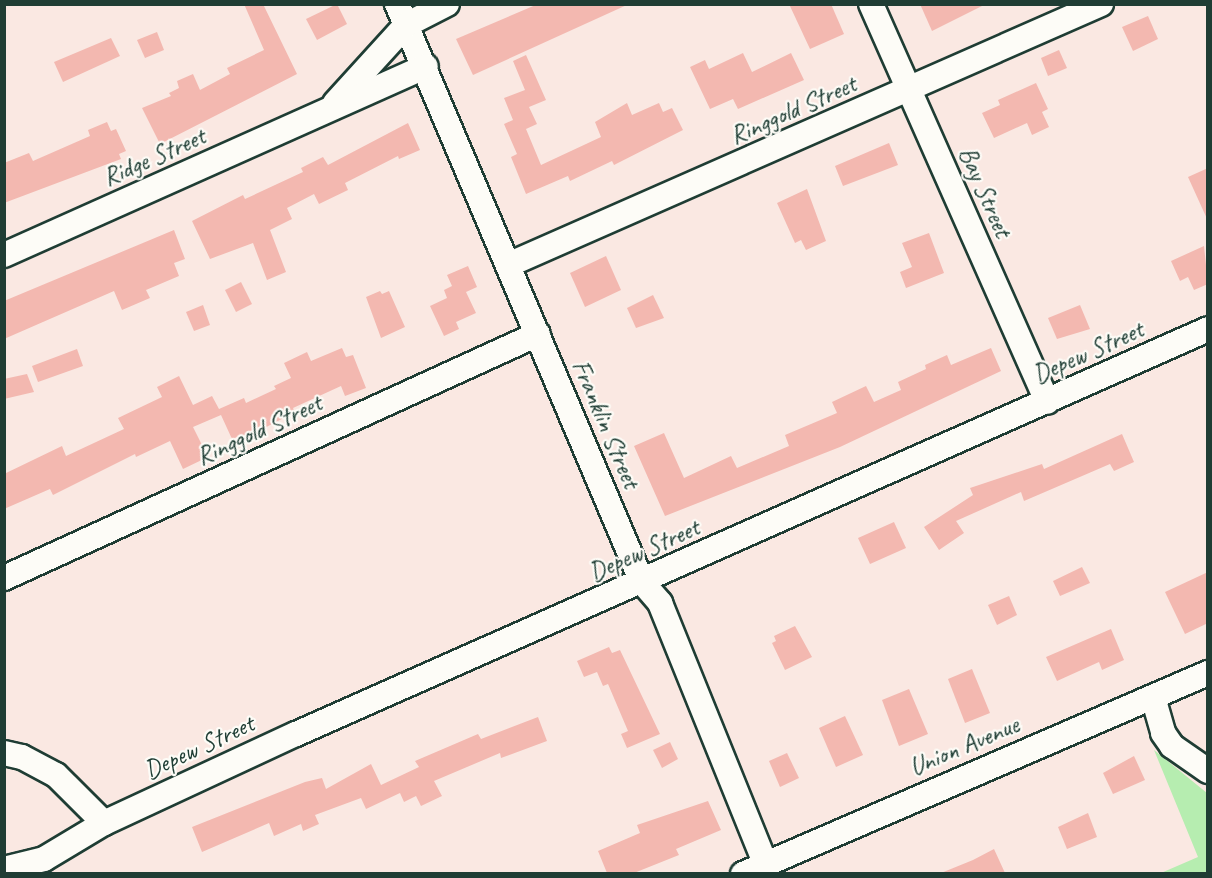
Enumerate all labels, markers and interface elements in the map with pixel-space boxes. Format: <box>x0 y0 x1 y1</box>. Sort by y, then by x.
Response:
street label: Ringgold Street <box>725 68 861 152</box>
street label: Ridge Street <box>98 120 210 194</box>
street label: Bay Street <box>951 142 1019 242</box>
street label: Depew Street <box>1028 314 1148 390</box>
street label: Franklin Street <box>565 355 647 493</box>
street label: Ringgold Street <box>191 387 327 473</box>
street label: Depew Street <box>584 512 704 588</box>
street label: Depew Street <box>139 708 259 786</box>
street label: Union Avenue <box>905 709 1023 783</box>

